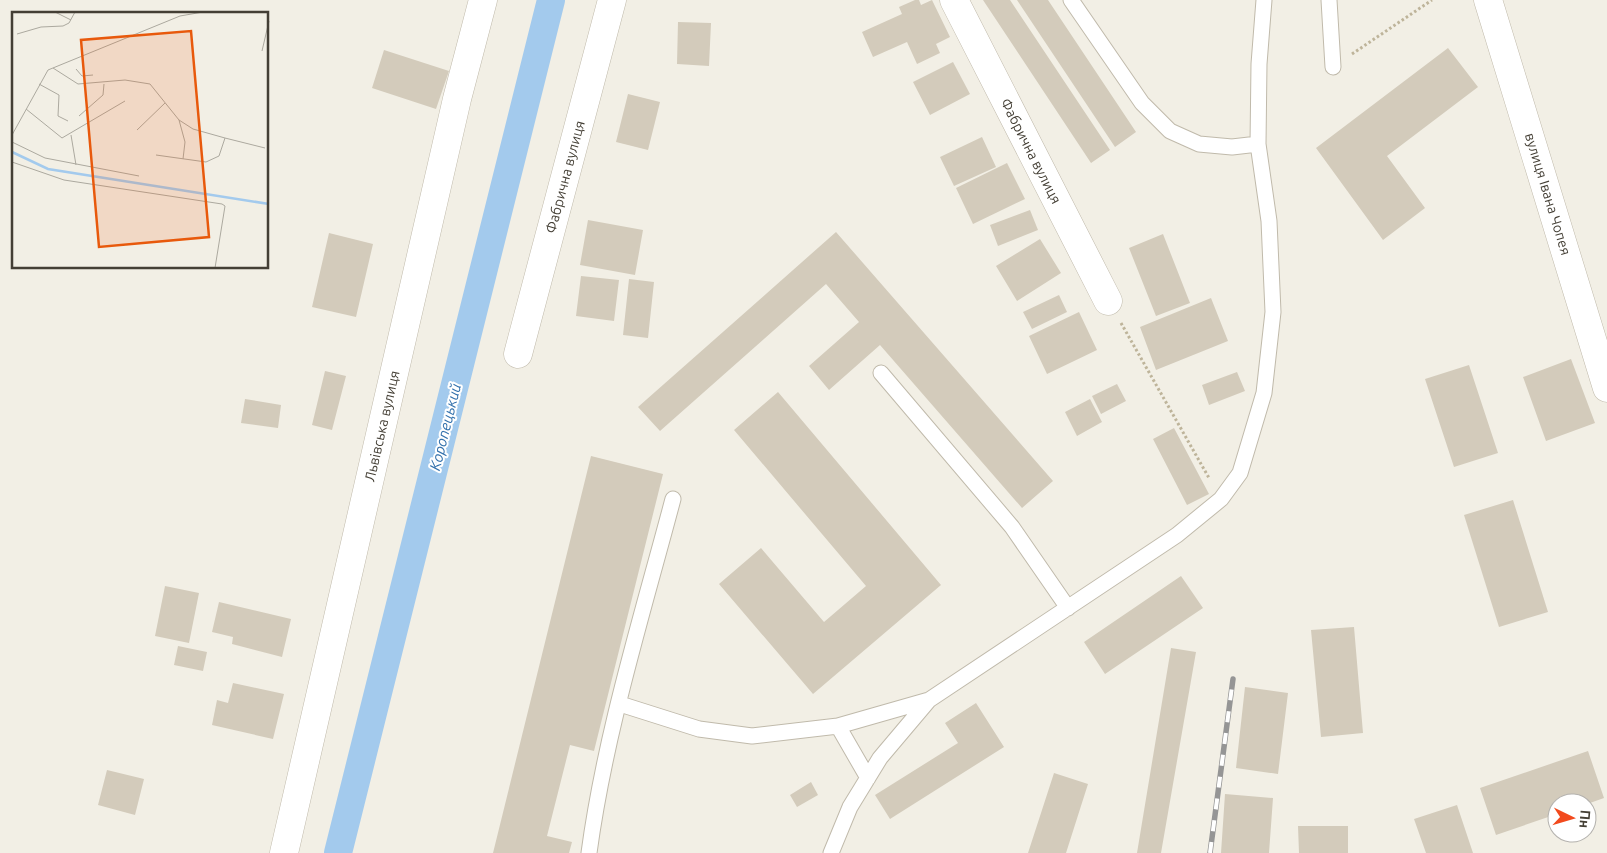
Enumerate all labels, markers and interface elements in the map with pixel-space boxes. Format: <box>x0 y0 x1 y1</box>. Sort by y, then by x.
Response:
inset map <box>12 12 269 269</box>
street label: Фабрична вулиця <box>998 96 1064 206</box>
street label: Фабрична вулиця <box>542 119 588 235</box>
street label: вулиця Івана Чопея <box>1522 131 1574 257</box>
street label: Львівська вулиця <box>361 369 403 483</box>
water label: Коропецький <box>426 382 464 472</box>
north arrow <box>1547 793 1597 843</box>
text: Пн <box>1576 809 1594 829</box>

